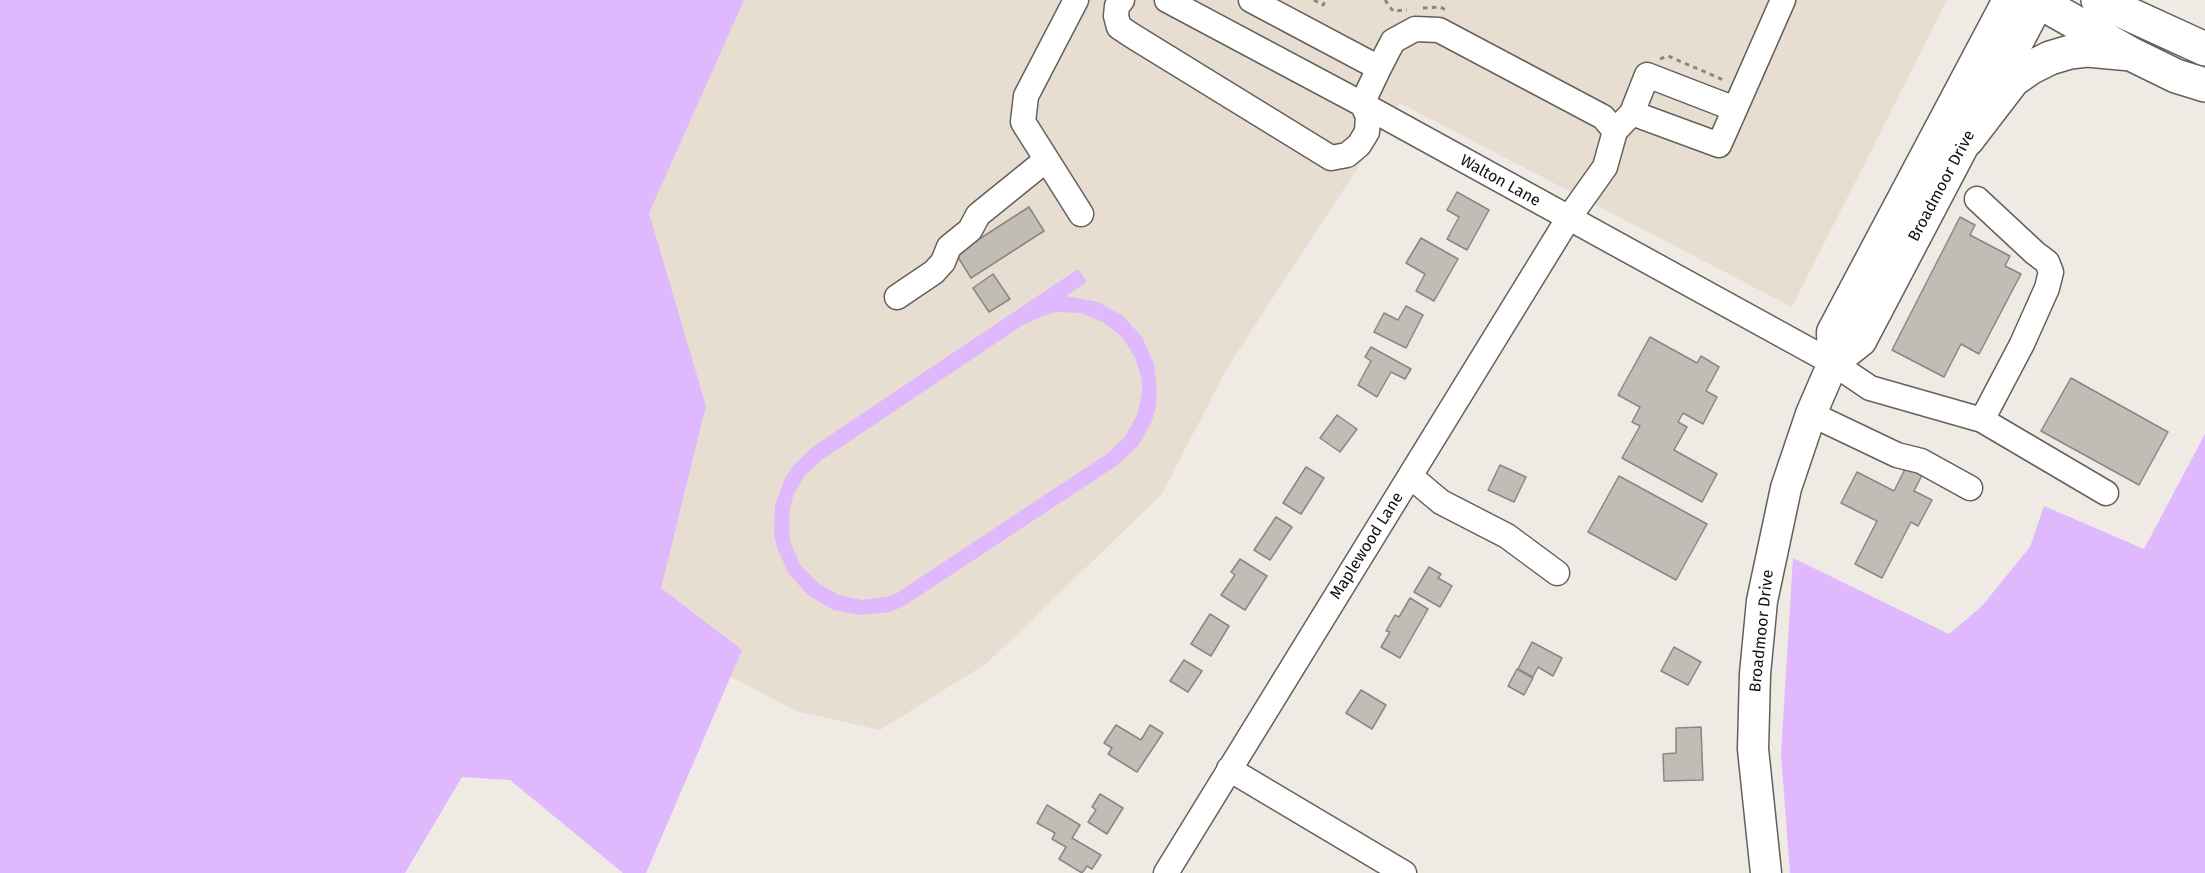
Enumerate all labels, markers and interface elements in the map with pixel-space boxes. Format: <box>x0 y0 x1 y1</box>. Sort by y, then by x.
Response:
street label: Broadmoor Drive <box>1905 127 1979 245</box>
street label: Walton Lane <box>1456 151 1544 211</box>
street label: Maplewood Lane <box>1326 489 1408 603</box>
street label: Broadmoor Drive <box>1746 569 1778 693</box>

